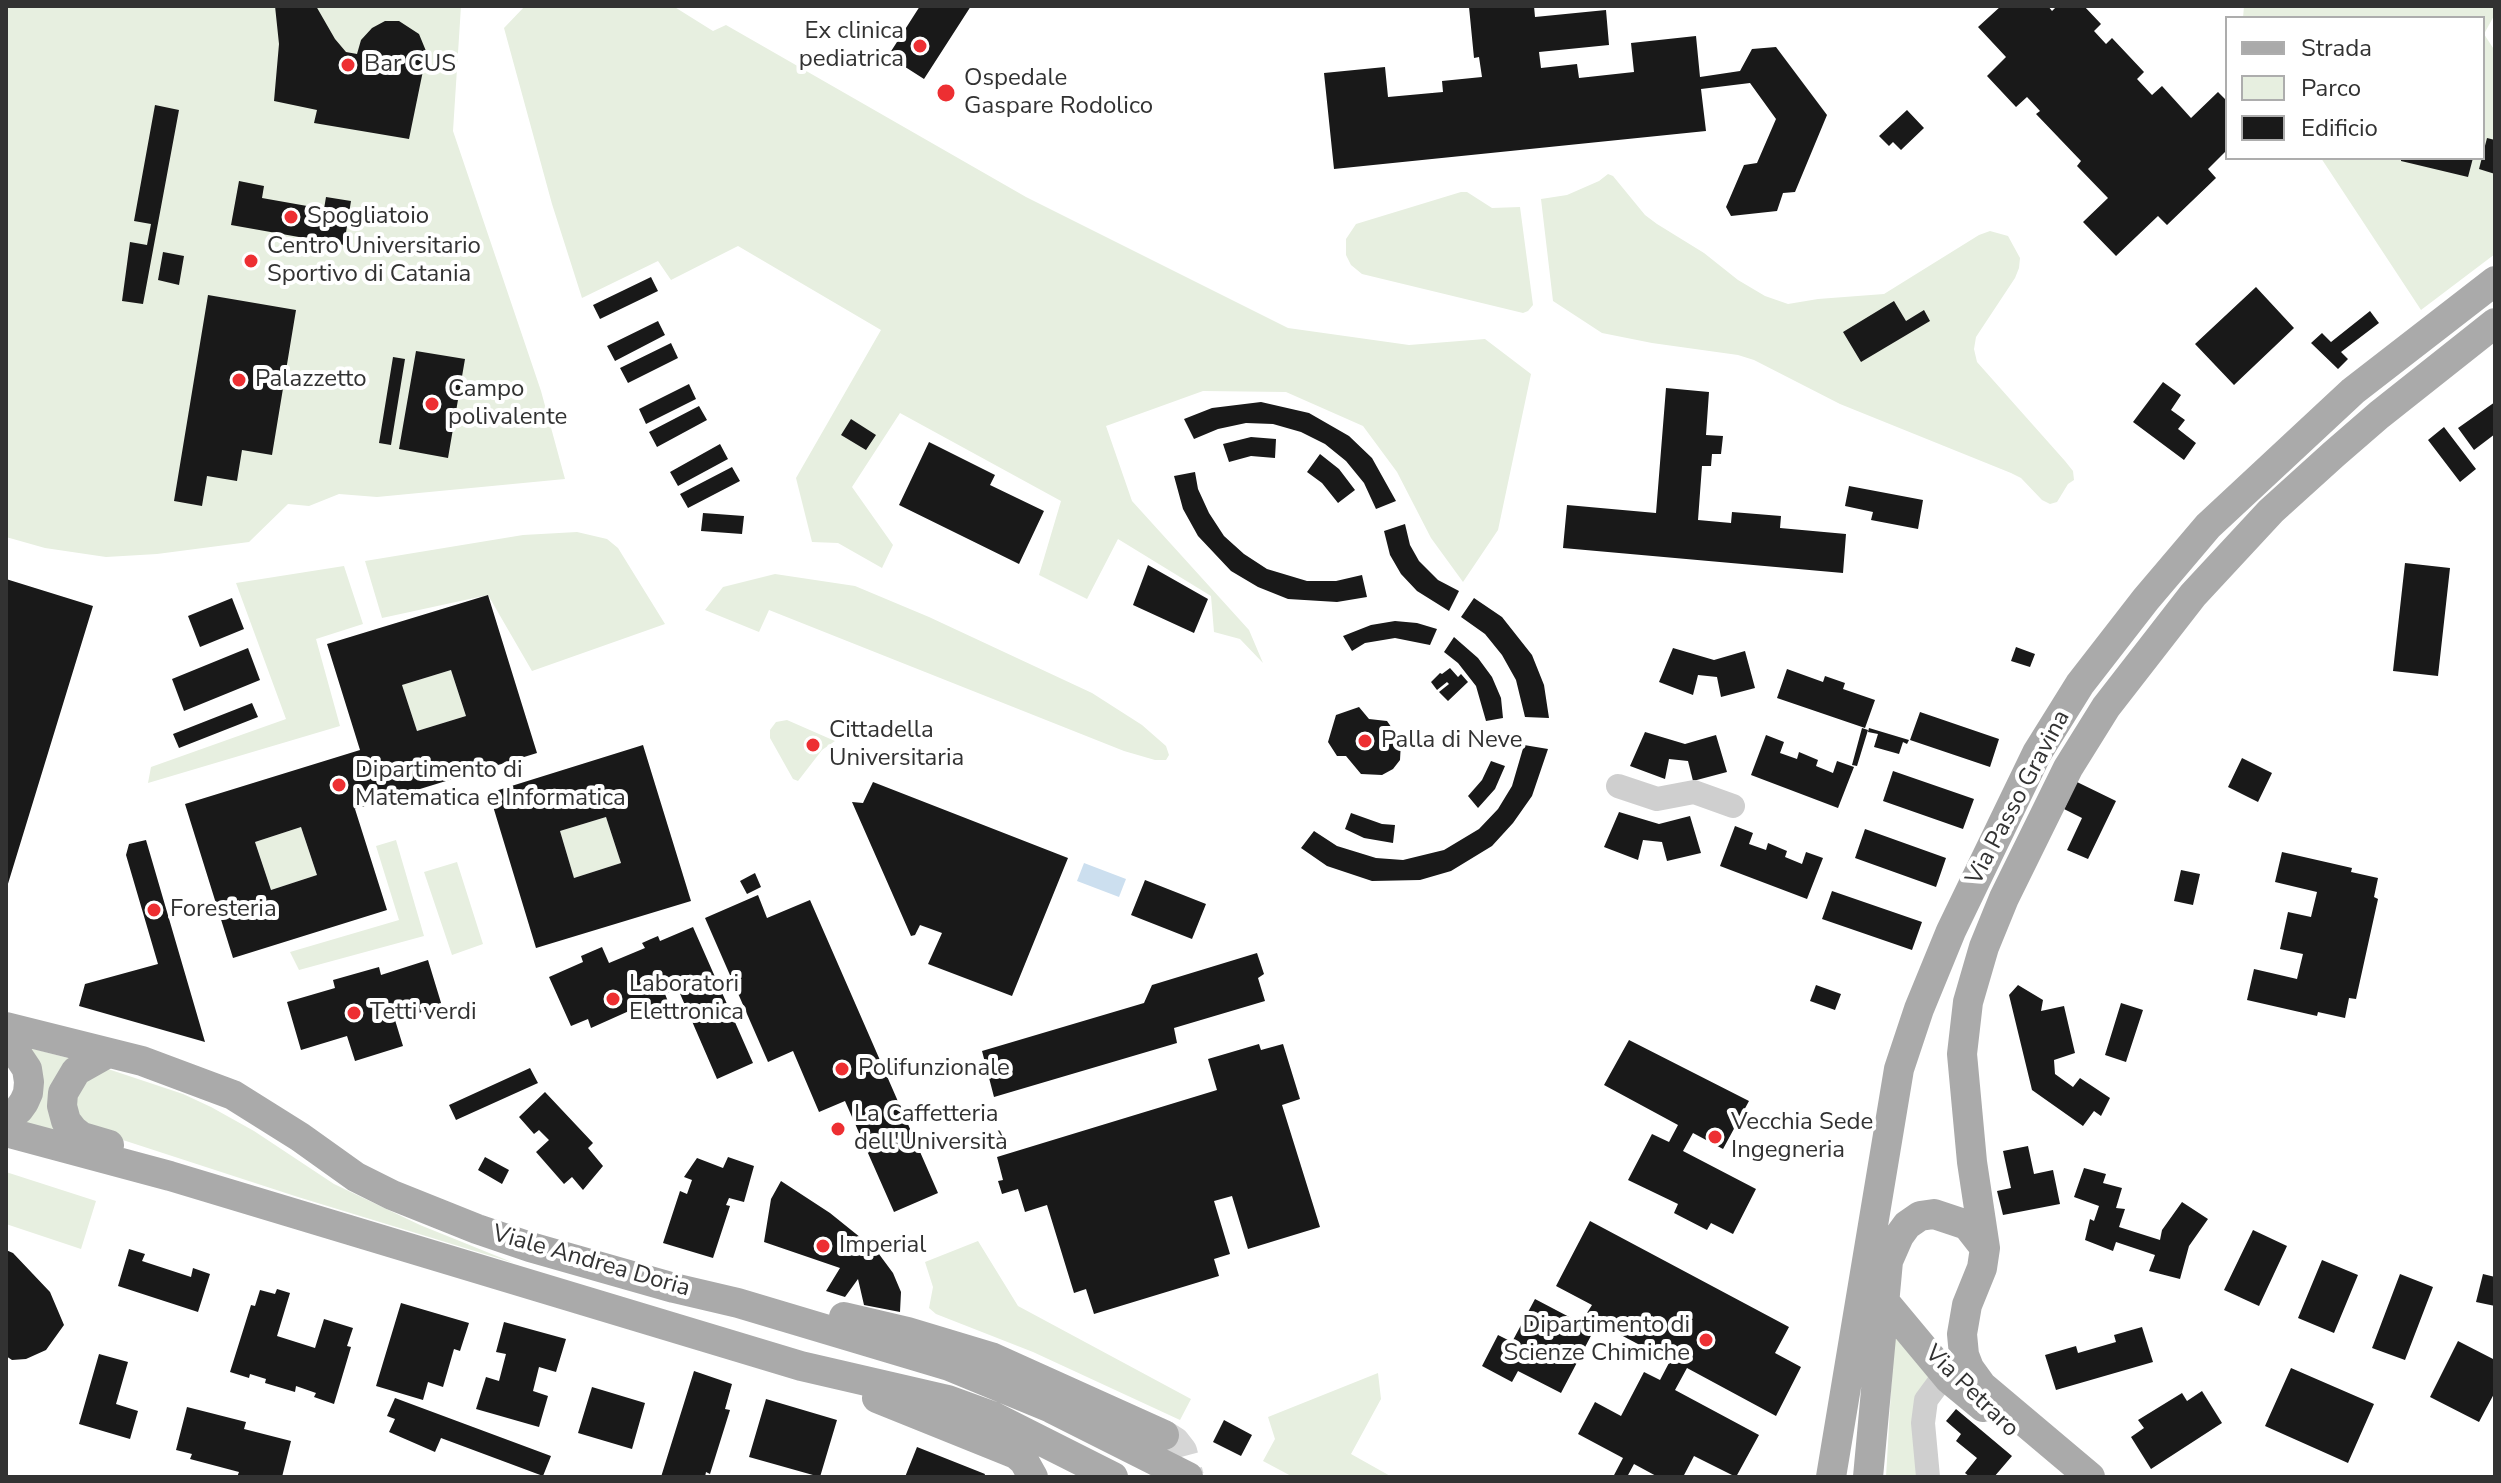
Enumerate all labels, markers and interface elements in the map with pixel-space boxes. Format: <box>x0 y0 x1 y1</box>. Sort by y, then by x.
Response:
legend <box>2225 16 2485 160</box>
place label: Ex clinica pediatrica <box>799 18 904 74</box>
text: Strada <box>2301 32 2372 64</box>
marker: Ex clinica pediatrica <box>911 37 929 55</box>
place label: Bar CUS <box>364 51 456 79</box>
marker: Bar CUS <box>339 56 357 74</box>
place label: Ospedale Gaspare Rodolico <box>964 65 1153 121</box>
text: Parco <box>2301 72 2361 104</box>
marker: Ospedale Gaspare Rodolico <box>935 82 957 104</box>
text: Edificio <box>2301 112 2378 144</box>
place label: Spogliatoio <box>307 203 429 231</box>
marker: Spogliatoio <box>282 208 300 226</box>
place label: Centro Universitario Sportivo di Catania <box>267 233 481 289</box>
marker: Centro Universitario Sportivo di Catania <box>242 252 260 270</box>
place label: Palazzetto <box>255 366 367 394</box>
marker: Palazzetto <box>230 371 248 389</box>
place label: Campo polivalente <box>448 376 567 432</box>
marker: Campo polivalente <box>423 395 441 413</box>
street label: Via Passo Gravina <box>1961 706 2077 890</box>
place label: Cittadella Universitaria <box>829 717 964 773</box>
place label: Palla di Neve <box>1381 727 1522 755</box>
marker: Palla di Neve <box>1356 732 1374 750</box>
marker: Cittadella Universitaria <box>804 736 822 754</box>
place label: Dipartimento di Matematica e Informatica <box>355 757 626 813</box>
marker: Dipartimento di Matematica e Informatica <box>330 776 348 794</box>
place label: Foresteria <box>170 896 277 924</box>
marker: Foresteria <box>145 901 163 919</box>
place label: Laboratori Elettronica <box>629 971 744 1027</box>
marker: Laboratori Elettronica <box>604 990 622 1008</box>
place label: Tetti verdi <box>370 999 477 1027</box>
marker: Tetti verdi <box>345 1004 363 1022</box>
place label: Polifunzionale <box>858 1055 1010 1083</box>
marker: Polifunzionale <box>833 1060 851 1078</box>
place label: La Caffetteria dell'Università <box>854 1101 1008 1157</box>
place label: Vecchia Sede Ingegneria <box>1731 1109 1873 1165</box>
marker: La Caffetteria dell'Università <box>829 1120 847 1138</box>
marker: Vecchia Sede Ingegneria <box>1706 1128 1724 1146</box>
street label: Viale Andrea Doria <box>489 1220 693 1304</box>
place label: Imperial <box>839 1232 926 1260</box>
marker: Imperial <box>814 1237 832 1255</box>
place label: Dipartimento di Scienze Chimiche <box>1503 1312 1690 1368</box>
marker: Dipartimento di Scienze Chimiche <box>1697 1331 1715 1349</box>
street label: Via Petraro <box>1918 1340 2024 1444</box>

